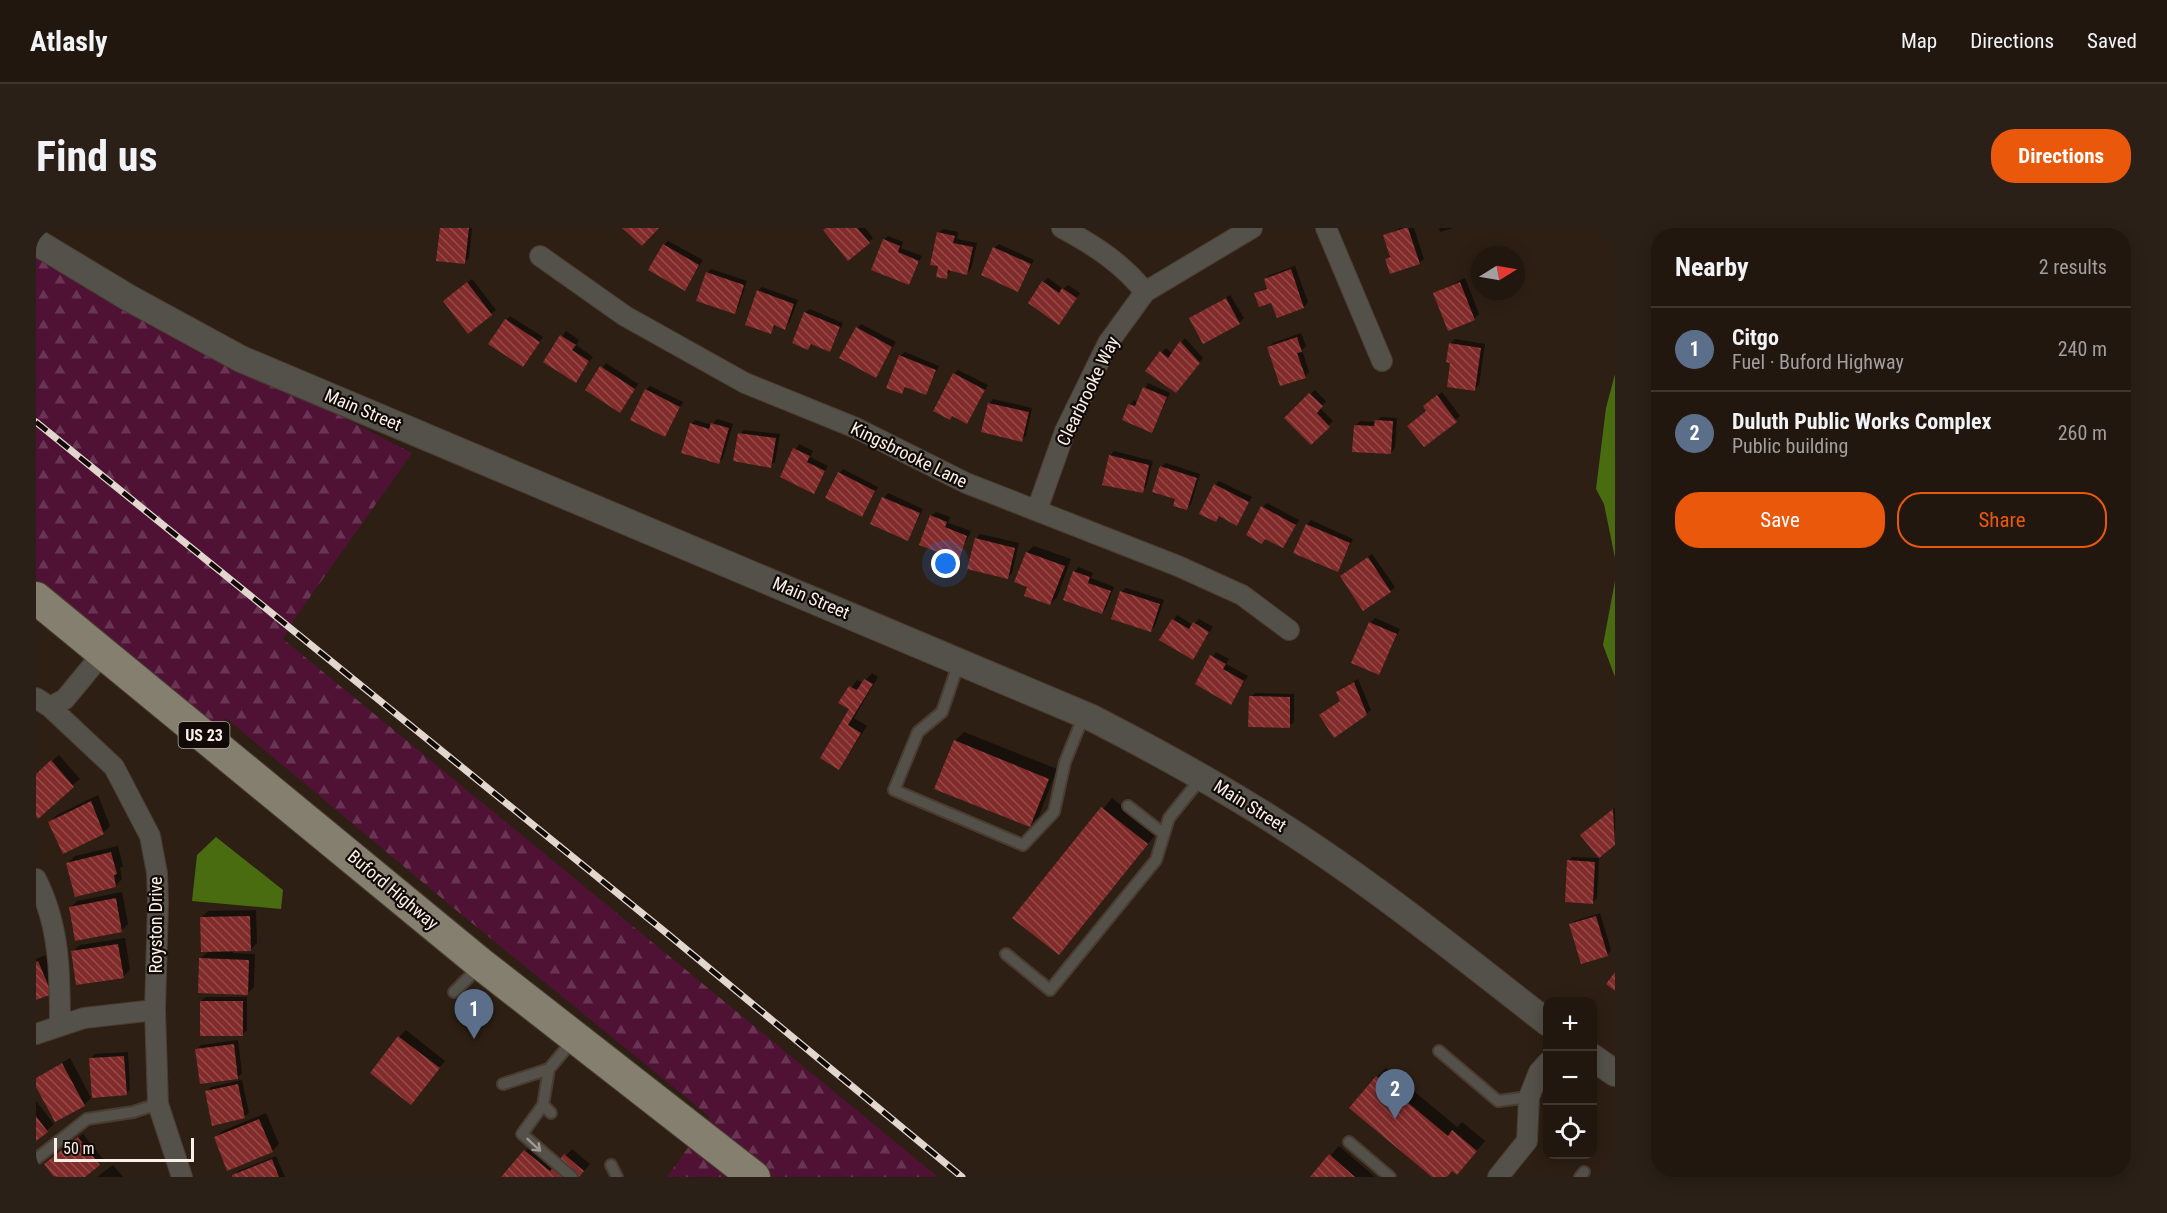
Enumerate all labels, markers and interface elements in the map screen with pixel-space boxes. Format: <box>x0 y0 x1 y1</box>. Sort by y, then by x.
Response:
text: Atlasly <box>30 25 108 58</box>
text: Map <box>1901 29 1937 53</box>
text: Directions <box>1970 29 2054 53</box>
text: Saved <box>2087 29 2137 53</box>
button: Directions <box>1991 129 2131 183</box>
text: Find us <box>36 132 157 181</box>
north arrow <box>1471 246 1525 300</box>
text: Nearby <box>1675 252 1749 282</box>
text: 2 results <box>2039 255 2107 279</box>
text: Citgo <box>1732 325 1779 350</box>
street label: Clearbrooke Way <box>1052 332 1123 449</box>
text: 1 <box>1689 337 1700 361</box>
text: 240 m <box>2058 337 2107 361</box>
text: Fuel · Buford Highway <box>1732 350 1904 374</box>
street label: Main Street <box>322 384 405 435</box>
text: Duluth Public Works Complex <box>1732 409 1991 434</box>
street label: Kingsbrooke Lane <box>848 417 971 492</box>
text: 2 <box>1689 421 1700 445</box>
text: 260 m <box>2058 421 2107 445</box>
text: Public building <box>1732 434 1848 458</box>
button: Save <box>1675 492 1885 548</box>
button: Share <box>1897 492 2107 548</box>
your location <box>931 549 960 578</box>
street label: Main Street <box>770 572 853 623</box>
road number: US 23 <box>178 722 230 748</box>
street label: Main Street <box>1210 775 1290 836</box>
street label: Buford Highway <box>344 846 443 934</box>
street label: Royston Drive <box>145 876 166 974</box>
pin: 1 <box>454 990 494 1039</box>
map controls <box>1543 997 1597 1159</box>
button: + <box>1543 997 1597 1051</box>
button: − <box>1543 1051 1597 1105</box>
pin: 2 <box>1376 1070 1414 1119</box>
button: locate <box>1543 1105 1597 1159</box>
scale bar <box>54 1135 194 1162</box>
one-way arrow <box>526 1137 541 1152</box>
text: 50 m <box>63 1139 95 1158</box>

